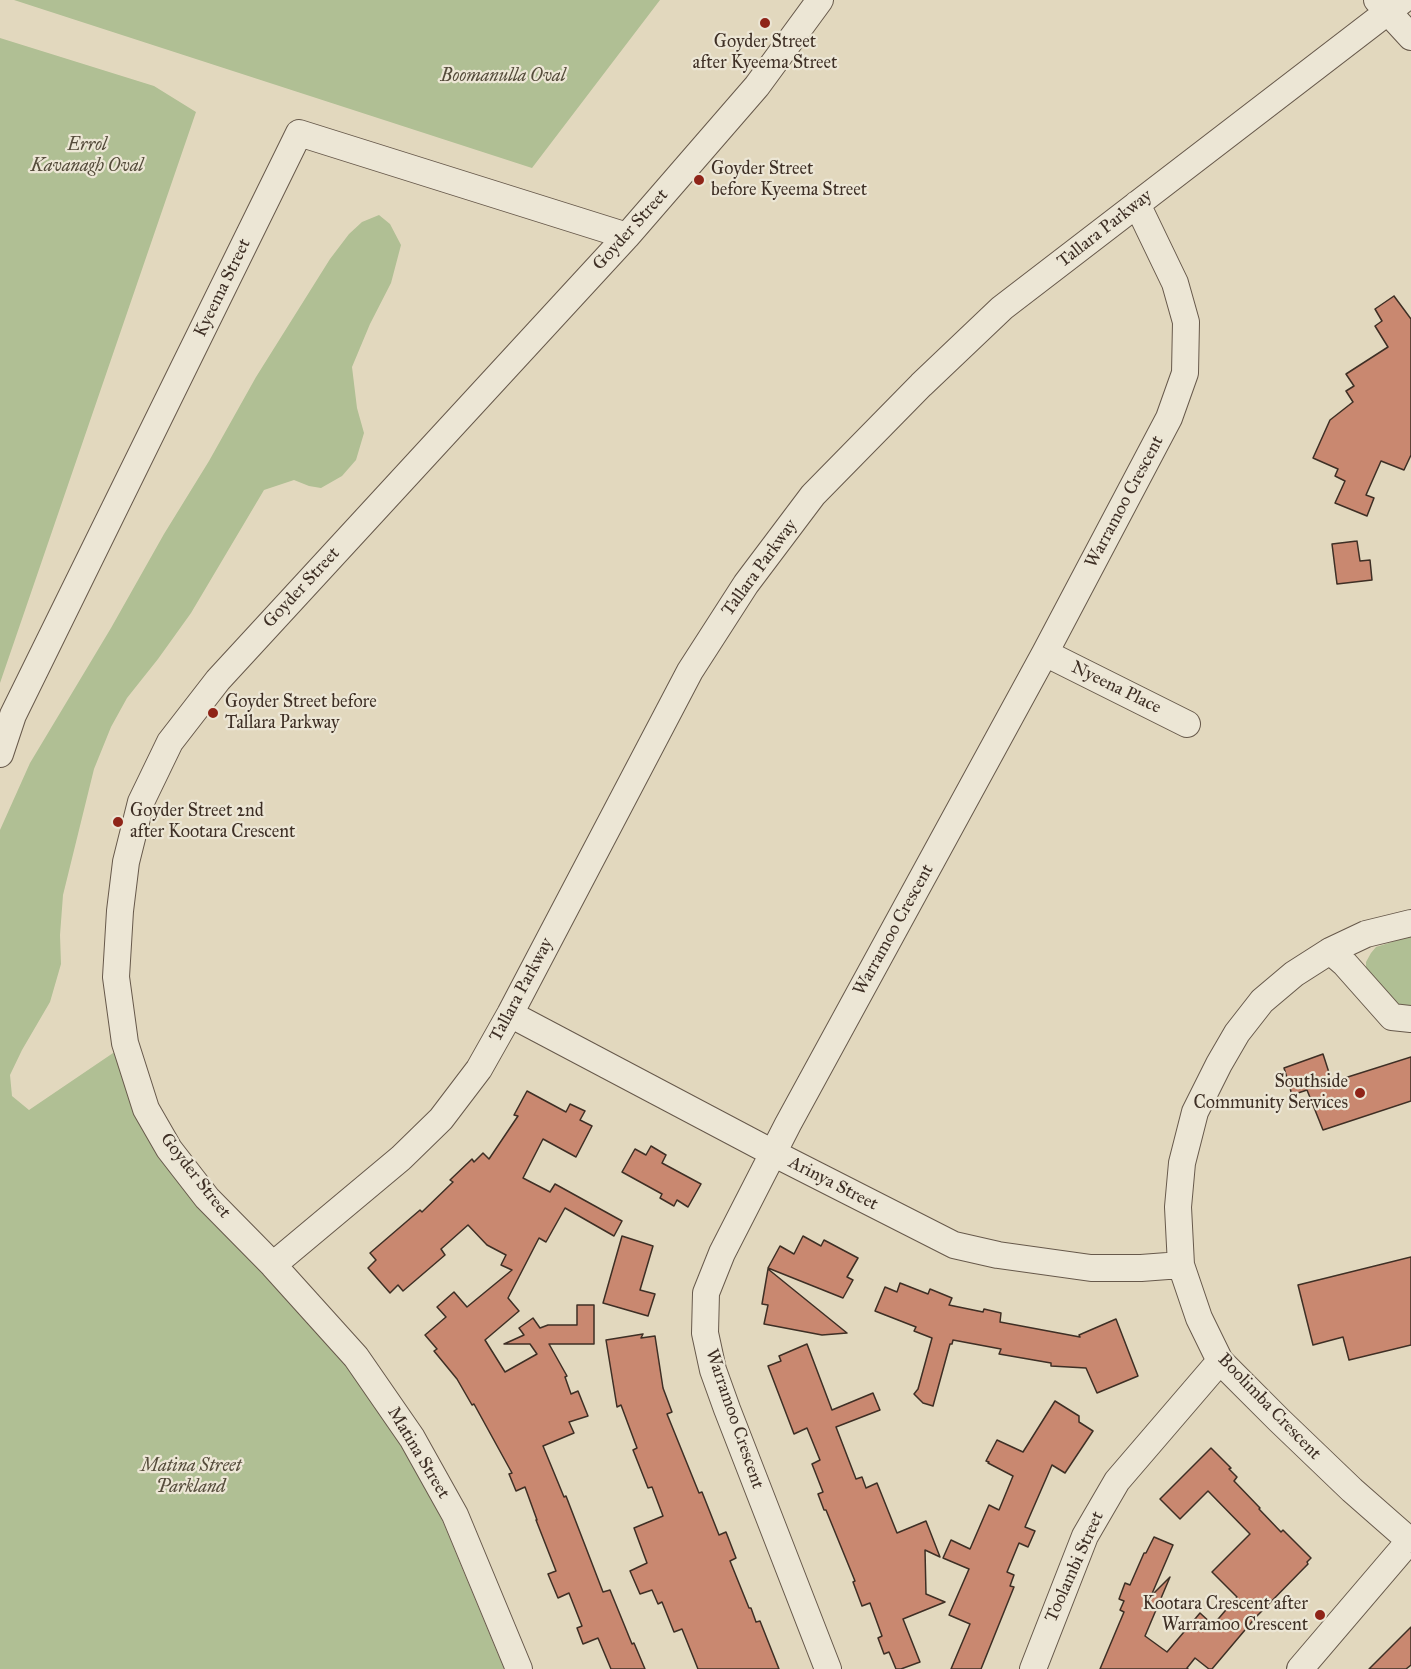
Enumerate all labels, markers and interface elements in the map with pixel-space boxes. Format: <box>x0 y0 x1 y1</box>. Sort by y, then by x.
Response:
marker: Goyder Street after Kyeema Street <box>758 16 772 30</box>
place label: Goyder Street after Kyeema Street <box>693 32 837 74</box>
park label: Boomanulla Oval <box>441 66 565 88</box>
park label: Errol Kavanagh Oval <box>31 135 143 178</box>
place label: Goyder Street before Kyeema Street <box>711 159 867 201</box>
marker: Goyder Street before Kyeema Street <box>692 173 706 187</box>
street label: Goyder Street <box>589 185 673 275</box>
street label: Tallara Parkway <box>1053 185 1157 273</box>
street label: Kyeema Street <box>190 235 256 341</box>
street label: Warramoo Crescent <box>1081 432 1169 572</box>
street label: Tallara Parkway <box>718 515 802 621</box>
street label: Goyder Street <box>259 543 345 633</box>
street label: Nyeena Place <box>1068 657 1164 719</box>
place label: Goyder Street before Tallara Parkway <box>225 692 377 734</box>
marker: Goyder Street before Tallara Parkway <box>206 706 220 720</box>
place label: Goyder Street 2nd after Kootara Crescent <box>130 801 295 844</box>
marker: Goyder Street 2nd after Kootara Crescent <box>111 815 125 829</box>
street label: Warramoo Crescent <box>849 861 939 999</box>
street label: Tallara Parkway <box>486 934 558 1046</box>
place label: Southside Community Services <box>1194 1072 1348 1114</box>
marker: Southside Community Services <box>1353 1086 1367 1100</box>
street label: Goyder Street <box>155 1129 235 1223</box>
street label: Arinya Street <box>785 1152 881 1216</box>
street label: Warramoo Crescent <box>700 1346 768 1492</box>
street label: Boolimba Crescent <box>1213 1349 1325 1465</box>
street label: Matina Street <box>382 1403 454 1503</box>
park label: Matina Street Parkland <box>141 1456 241 1498</box>
street label: Toolambi Street <box>1041 1508 1109 1626</box>
place label: Kootara Crescent after Warramoo Crescent <box>1143 1594 1308 1636</box>
marker: Kootara Crescent after Warramoo Crescent <box>1313 1608 1327 1622</box>

